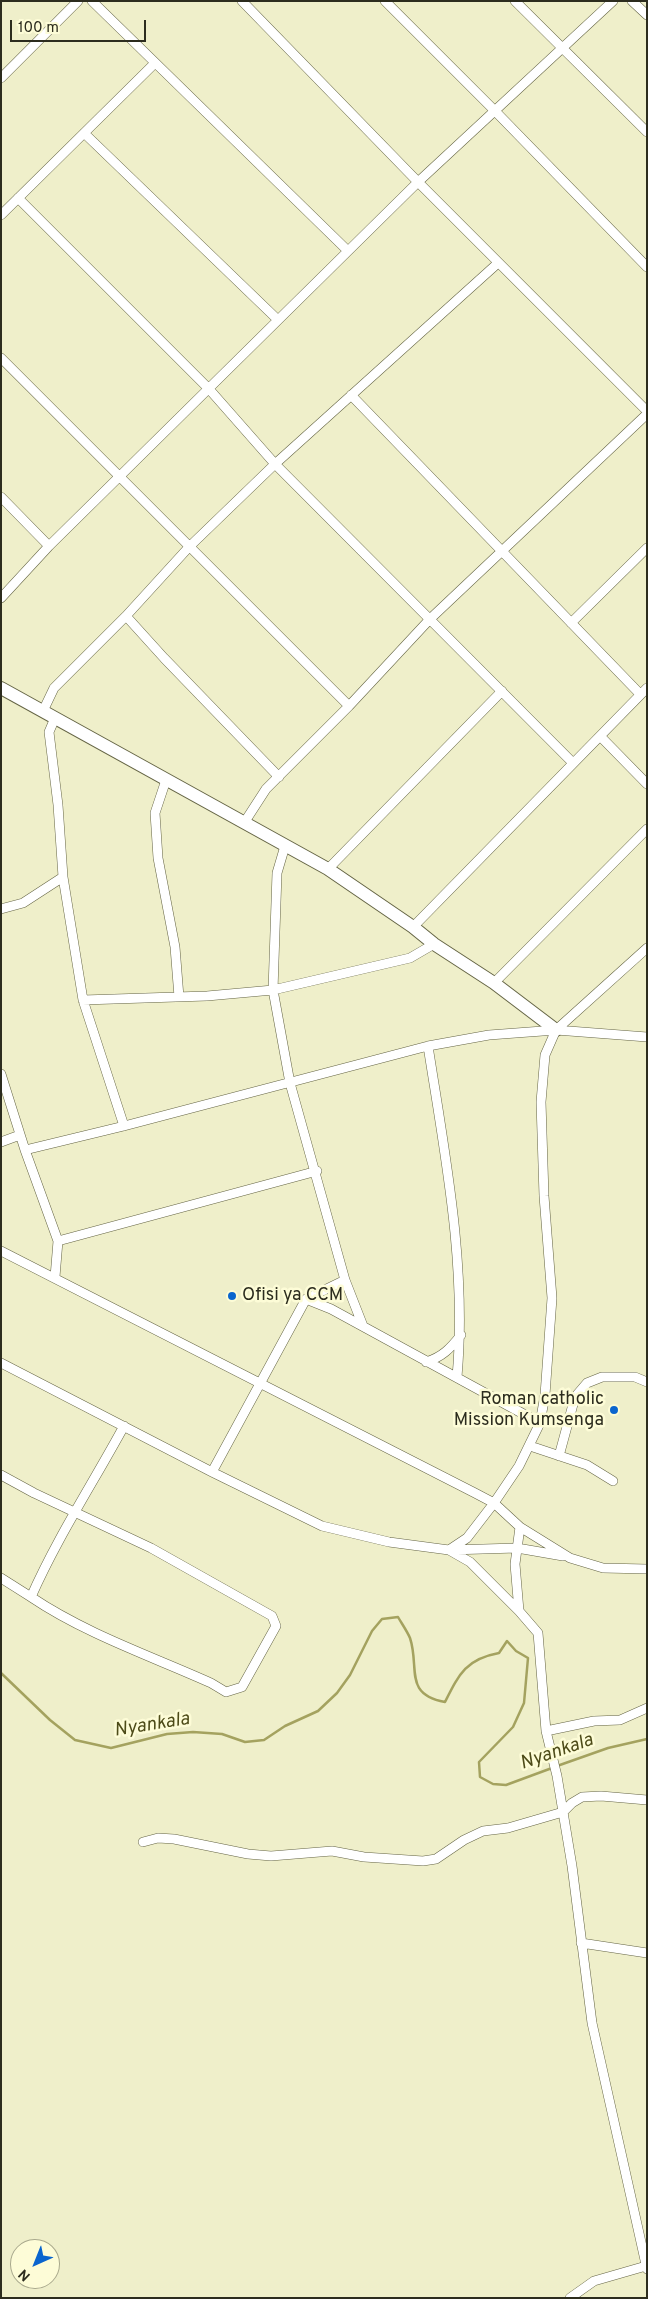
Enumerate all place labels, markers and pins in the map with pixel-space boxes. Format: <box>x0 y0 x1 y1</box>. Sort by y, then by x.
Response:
place label: Ofisi ya CCM <box>242 1285 343 1307</box>
marker: Ofisi ya CCM <box>226 1290 238 1302</box>
place label: Roman catholic Mission Kumsenga <box>454 1389 604 1432</box>
marker: Roman catholic Mission Kumsenga <box>608 1404 620 1416</box>

